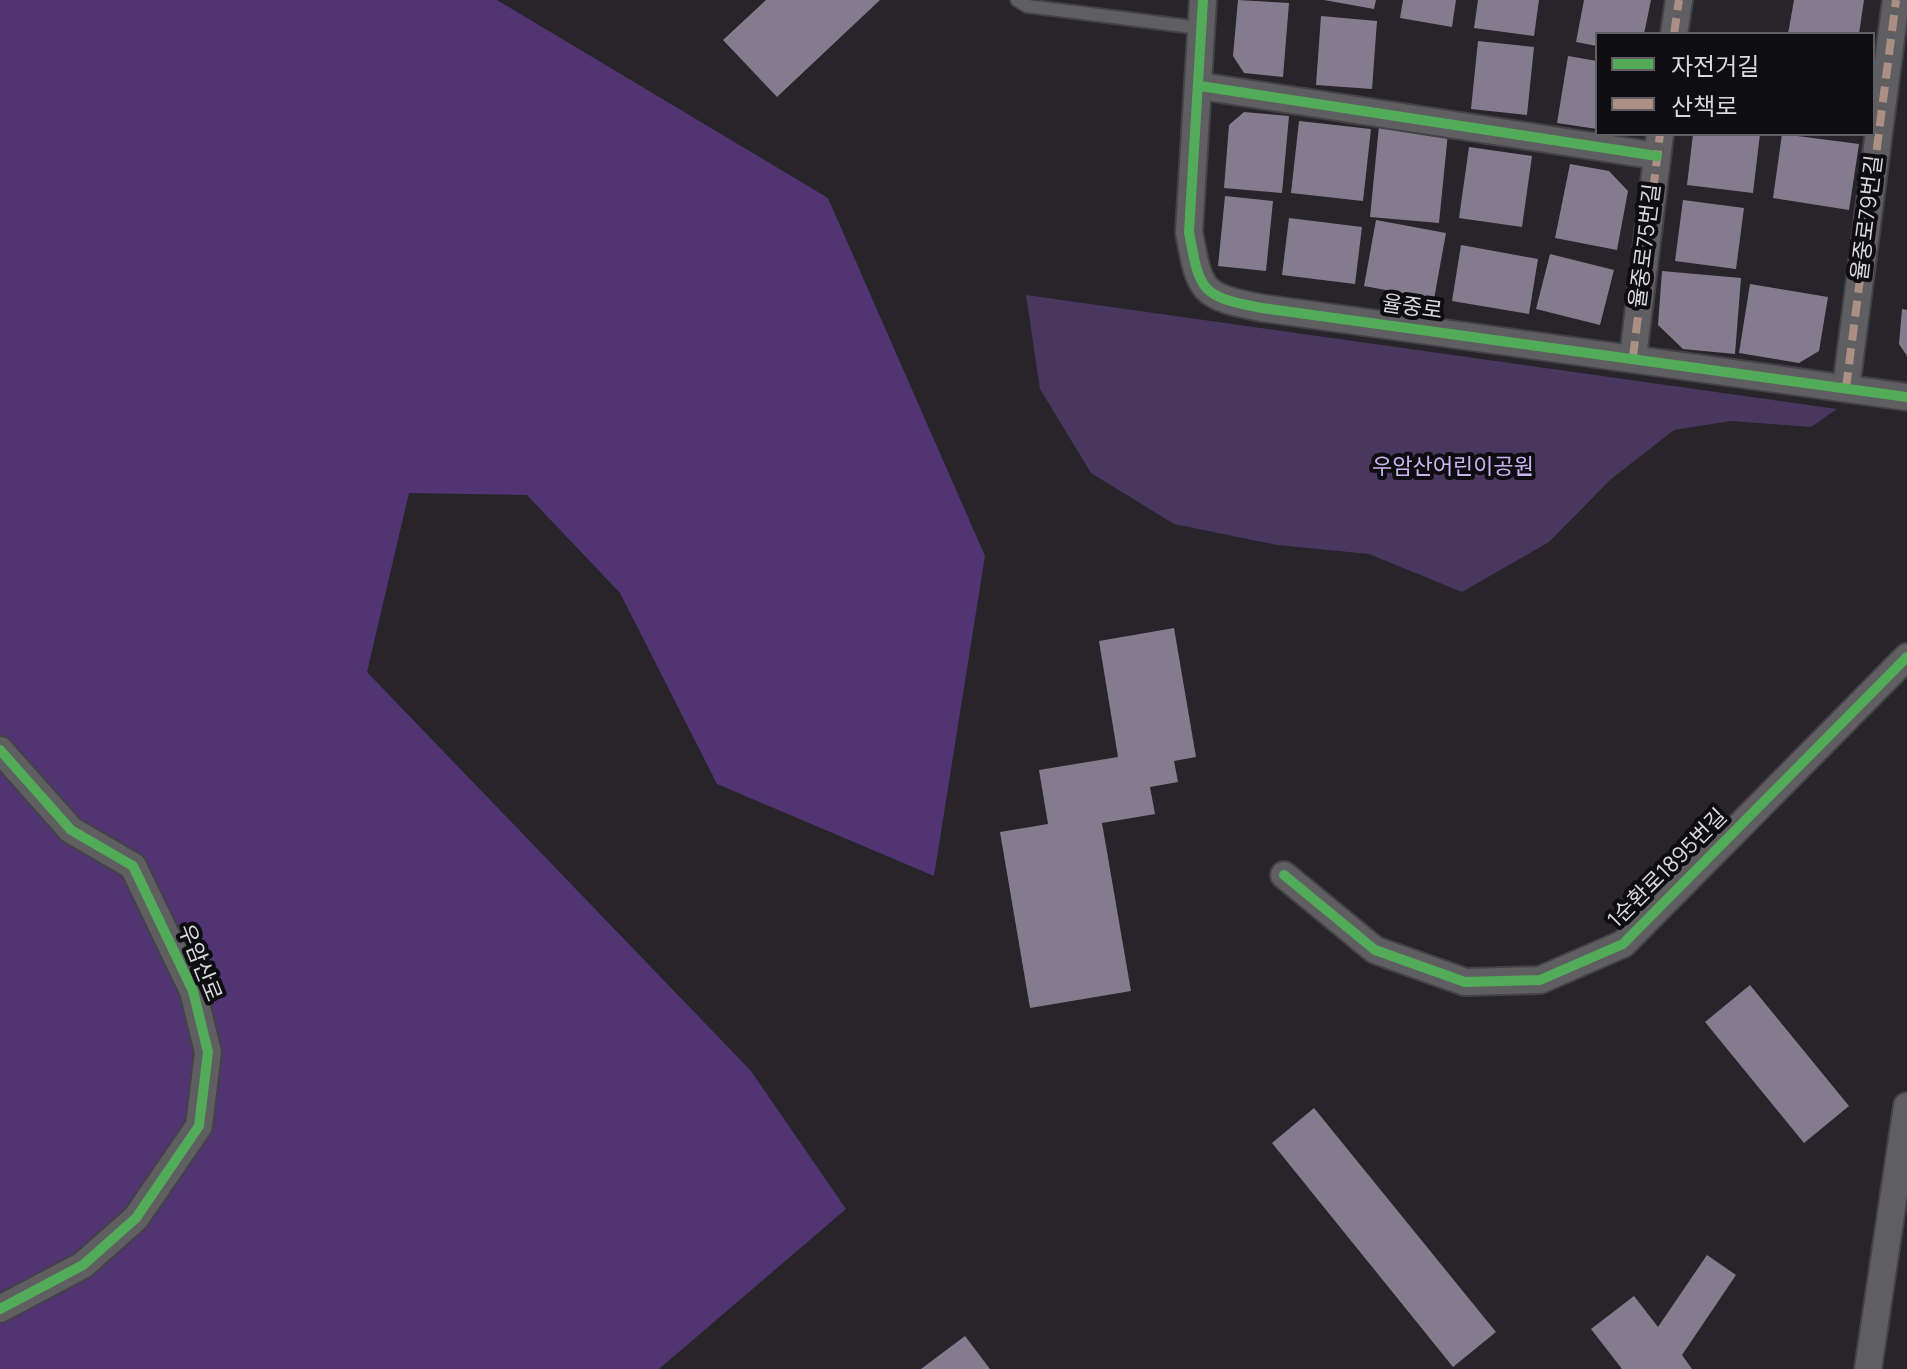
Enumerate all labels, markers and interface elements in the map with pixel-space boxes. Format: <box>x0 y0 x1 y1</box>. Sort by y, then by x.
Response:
legend <box>1595 32 1875 136</box>
text: 자전거길 <box>1671 49 1759 82</box>
text: 산책로 <box>1671 89 1737 122</box>
street label: 율중로79번길 <box>1847 154 1889 282</box>
street label: 율중로75번길 <box>1625 182 1667 310</box>
street label: 율중로 <box>1380 291 1444 325</box>
park label: 우암산어린이공원 <box>1372 455 1534 481</box>
street label: 1순환로1895번길 <box>1603 804 1733 934</box>
street label: 우암산로 <box>172 921 226 1005</box>

